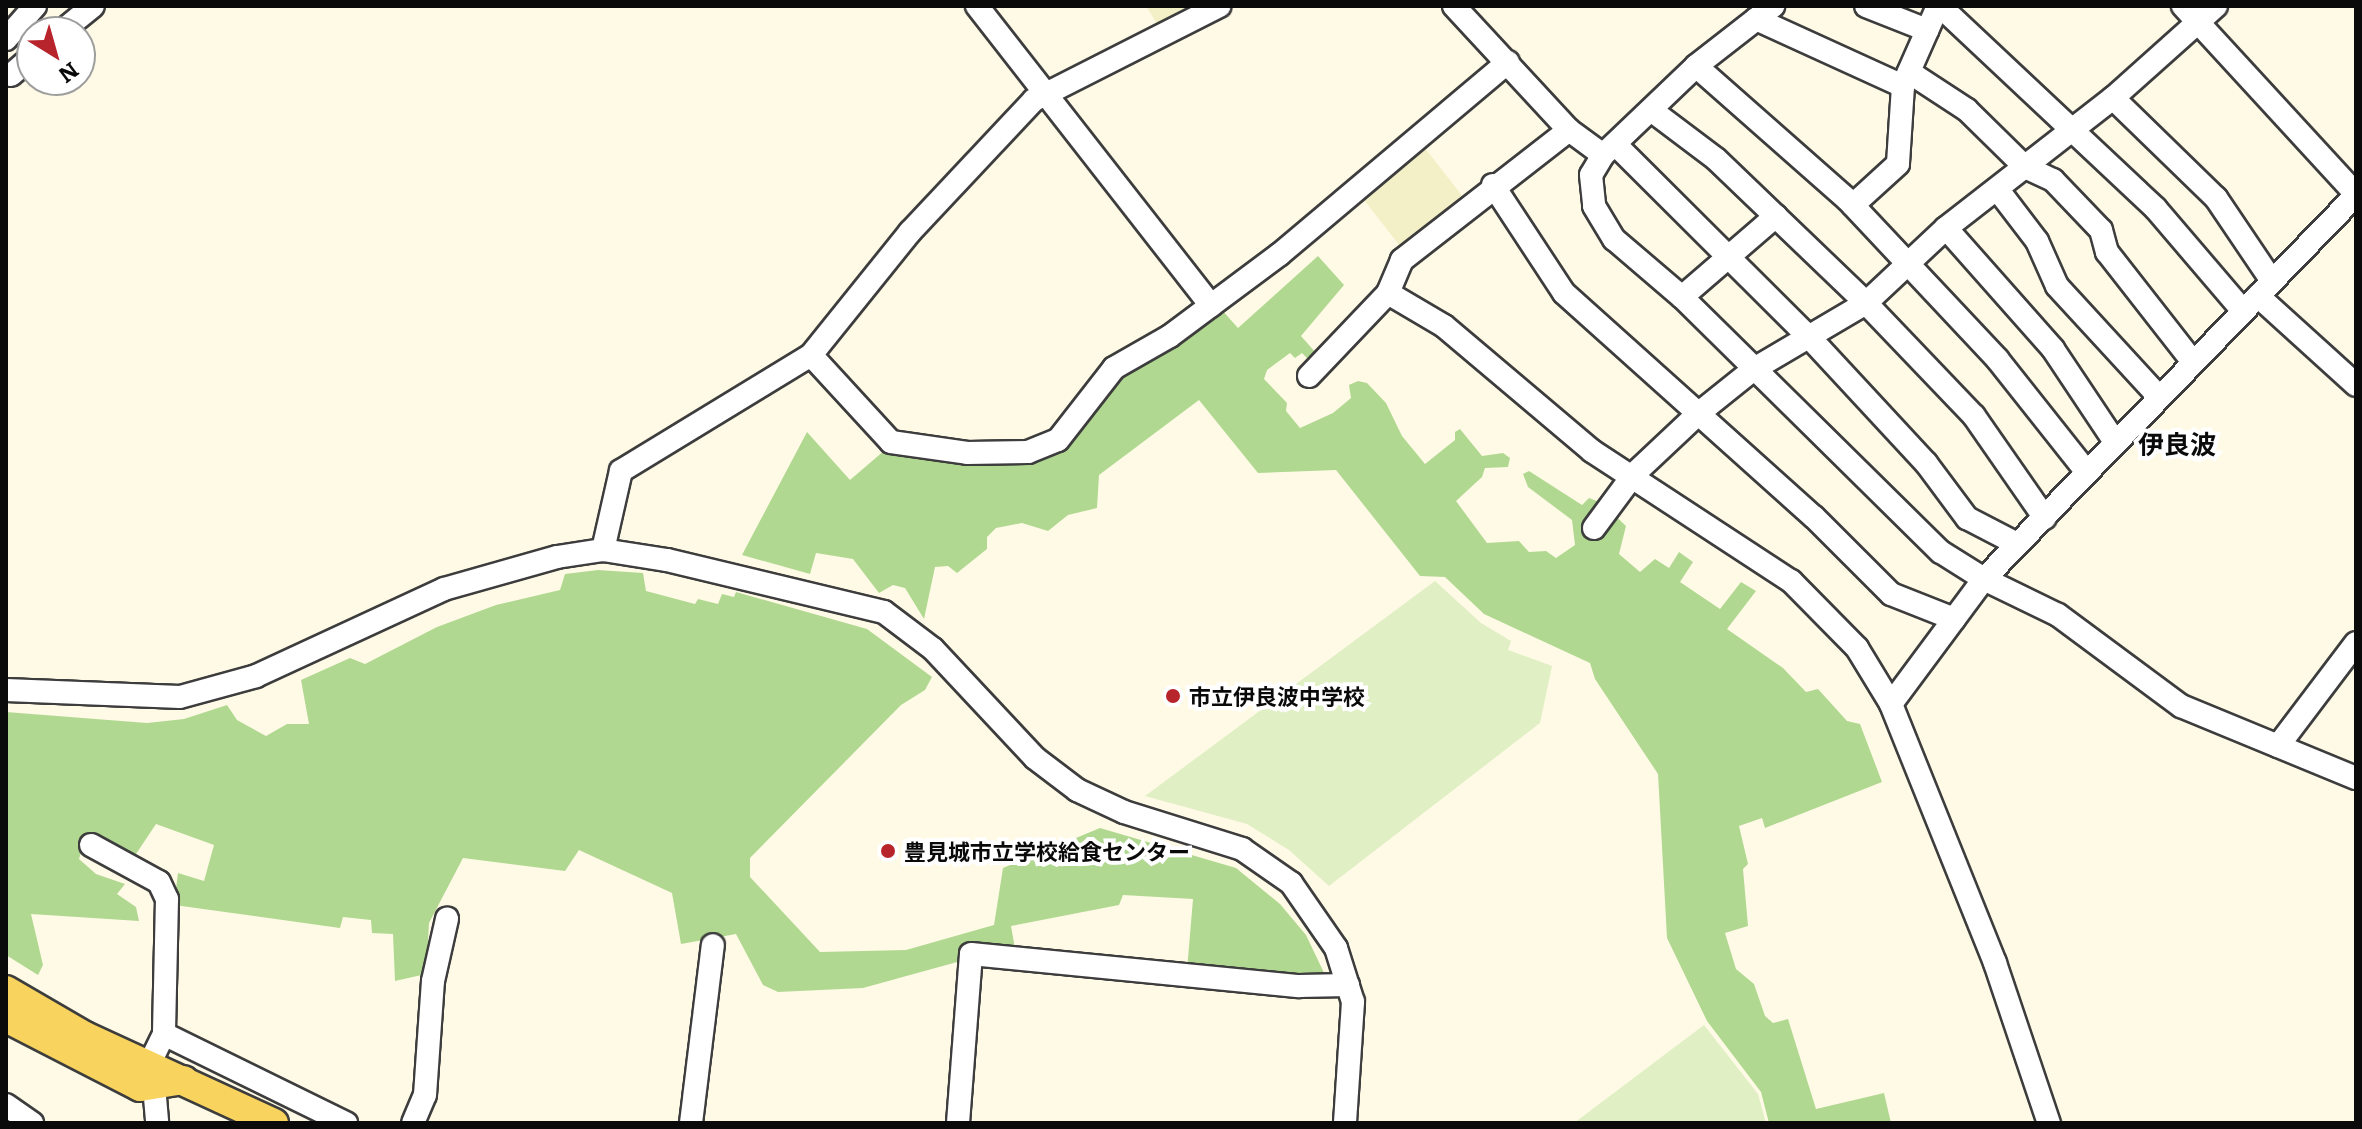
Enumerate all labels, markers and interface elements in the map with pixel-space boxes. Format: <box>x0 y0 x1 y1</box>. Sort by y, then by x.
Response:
north arrow <box>16 16 96 96</box>
text: N <box>52 55 87 93</box>
district label: 伊良波 <box>2138 427 2216 459</box>
place label: 市立伊良波中学校 <box>1189 683 1365 709</box>
marker: 市立伊良波中学校 <box>1164 687 1182 705</box>
place label: 豊見城市立学校給食センター <box>904 838 1190 864</box>
marker: 豊見城市立学校給食センター <box>879 842 897 860</box>

